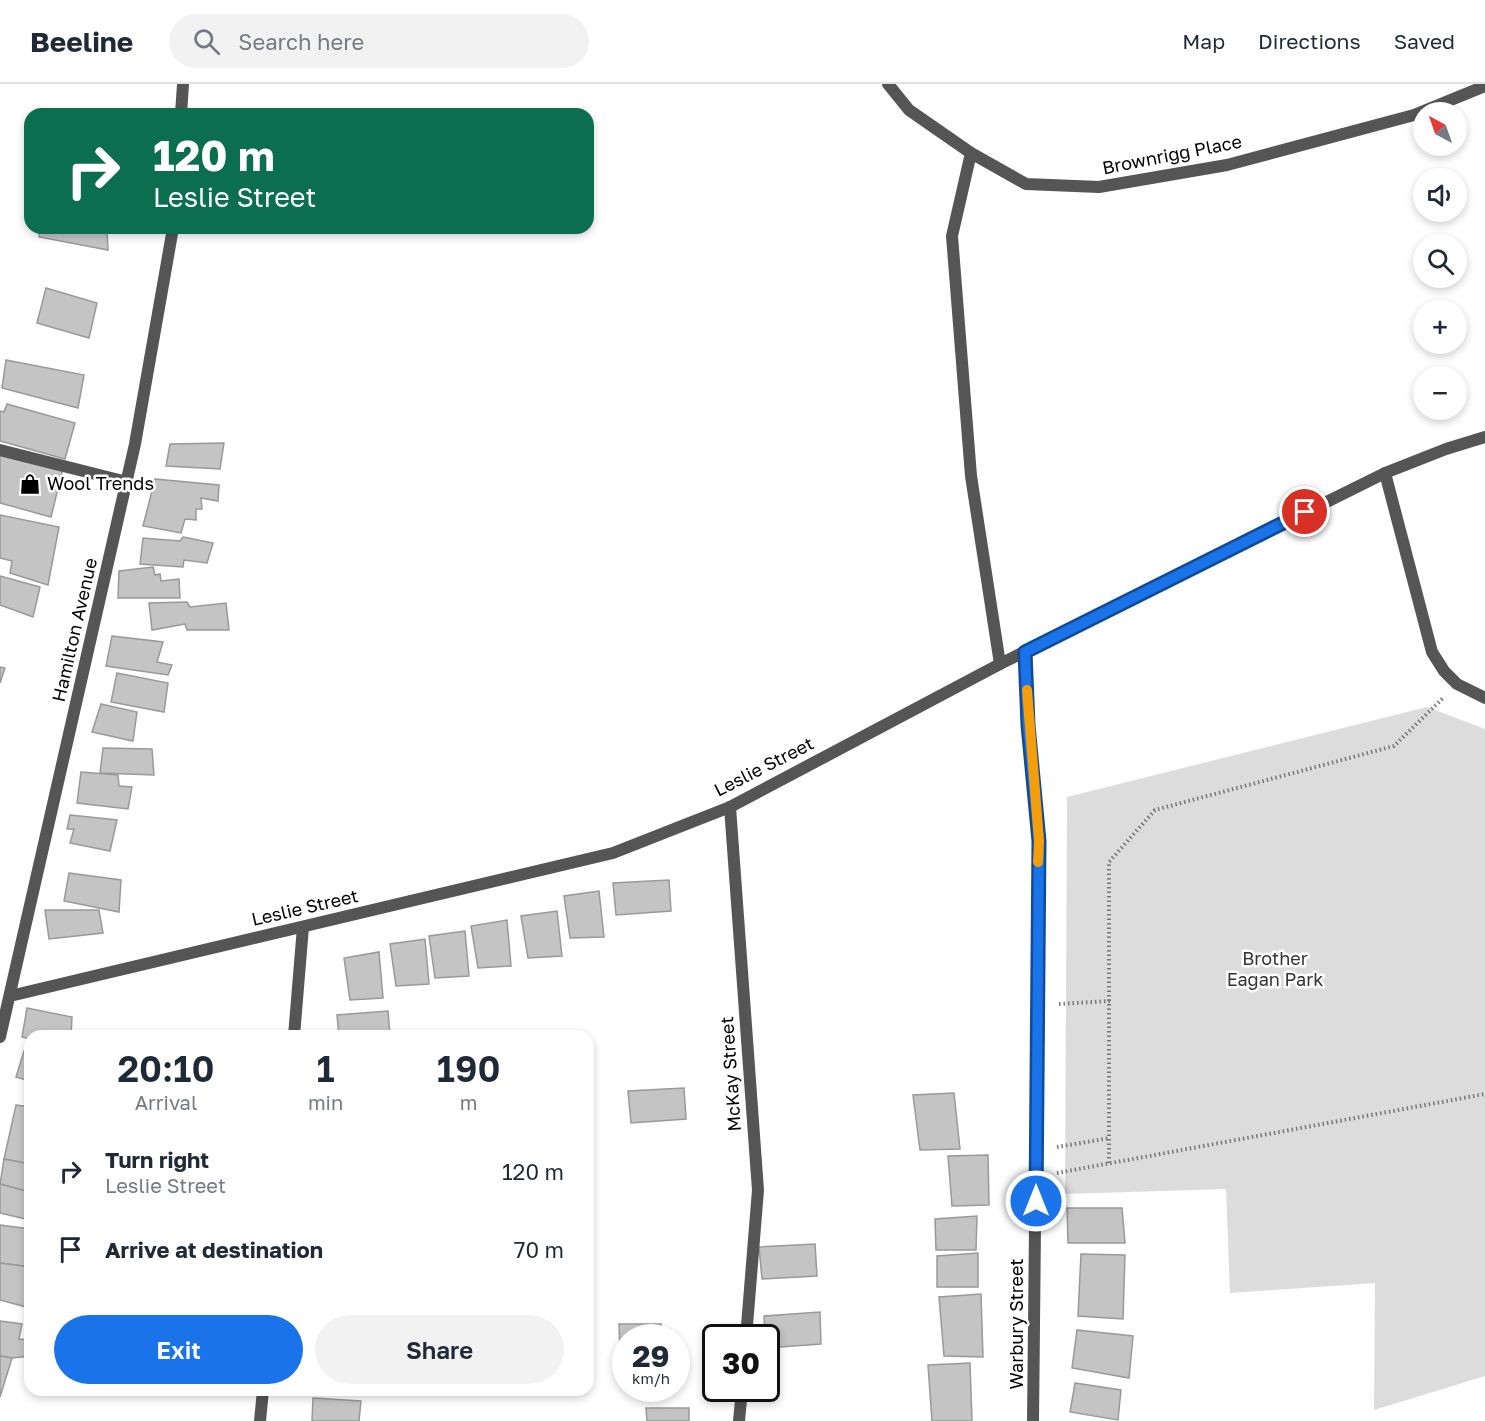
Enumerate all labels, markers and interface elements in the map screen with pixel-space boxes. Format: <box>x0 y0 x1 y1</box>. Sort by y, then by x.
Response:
search box <box>169 14 589 68</box>
text: Beeline <box>30 25 133 58</box>
icon: search <box>190 25 223 58</box>
text: Search here <box>238 28 364 55</box>
text: Map <box>1182 28 1225 54</box>
text: Directions <box>1258 28 1361 54</box>
text: Saved <box>1394 28 1455 54</box>
north arrow <box>1413 102 1467 156</box>
map controls <box>1413 102 1467 420</box>
text: 120 m <box>153 130 275 180</box>
street label: Brownrigg Place <box>1100 130 1243 178</box>
icon: right <box>54 132 132 210</box>
button: sound <box>1413 168 1467 222</box>
text: Leslie Street <box>153 181 316 213</box>
button: search <box>1413 234 1467 288</box>
button: + <box>1413 300 1467 354</box>
button: − <box>1413 366 1467 420</box>
shop icon: Wool Trends <box>18 472 42 496</box>
place label: Wool Trends <box>47 472 154 494</box>
pin <box>1279 486 1330 537</box>
icon: arrive <box>1288 495 1321 528</box>
street label: Hamilton Avenue <box>47 556 101 704</box>
street label: Leslie Street <box>710 732 817 801</box>
street label: Leslie Street <box>249 884 360 930</box>
park label: Brother Eagan Park <box>1227 947 1323 990</box>
street label: McKay Street <box>715 1016 745 1132</box>
text: 20:10 <box>118 1047 214 1090</box>
text: 1 <box>317 1047 335 1090</box>
text: 190 <box>437 1047 500 1090</box>
text: Arrival <box>135 1090 197 1114</box>
text: min <box>308 1090 343 1114</box>
text: m <box>460 1090 477 1114</box>
text: Turn right <box>105 1146 209 1173</box>
icon: right <box>54 1155 87 1188</box>
text: 120 m <box>502 1158 564 1185</box>
position arrow <box>1004 1169 1068 1233</box>
text: Leslie Street <box>105 1173 226 1197</box>
icon: arrive <box>54 1233 87 1266</box>
text: Arrive at destination <box>105 1236 323 1263</box>
text: 70 m <box>514 1236 564 1263</box>
street label: Warbury Street <box>1005 1258 1027 1390</box>
button: Exit <box>54 1315 303 1384</box>
button: Share <box>315 1315 564 1384</box>
speed limit sign: 30 <box>702 1324 780 1402</box>
text: 29 <box>632 1338 670 1374</box>
text: km/h <box>632 1369 670 1387</box>

